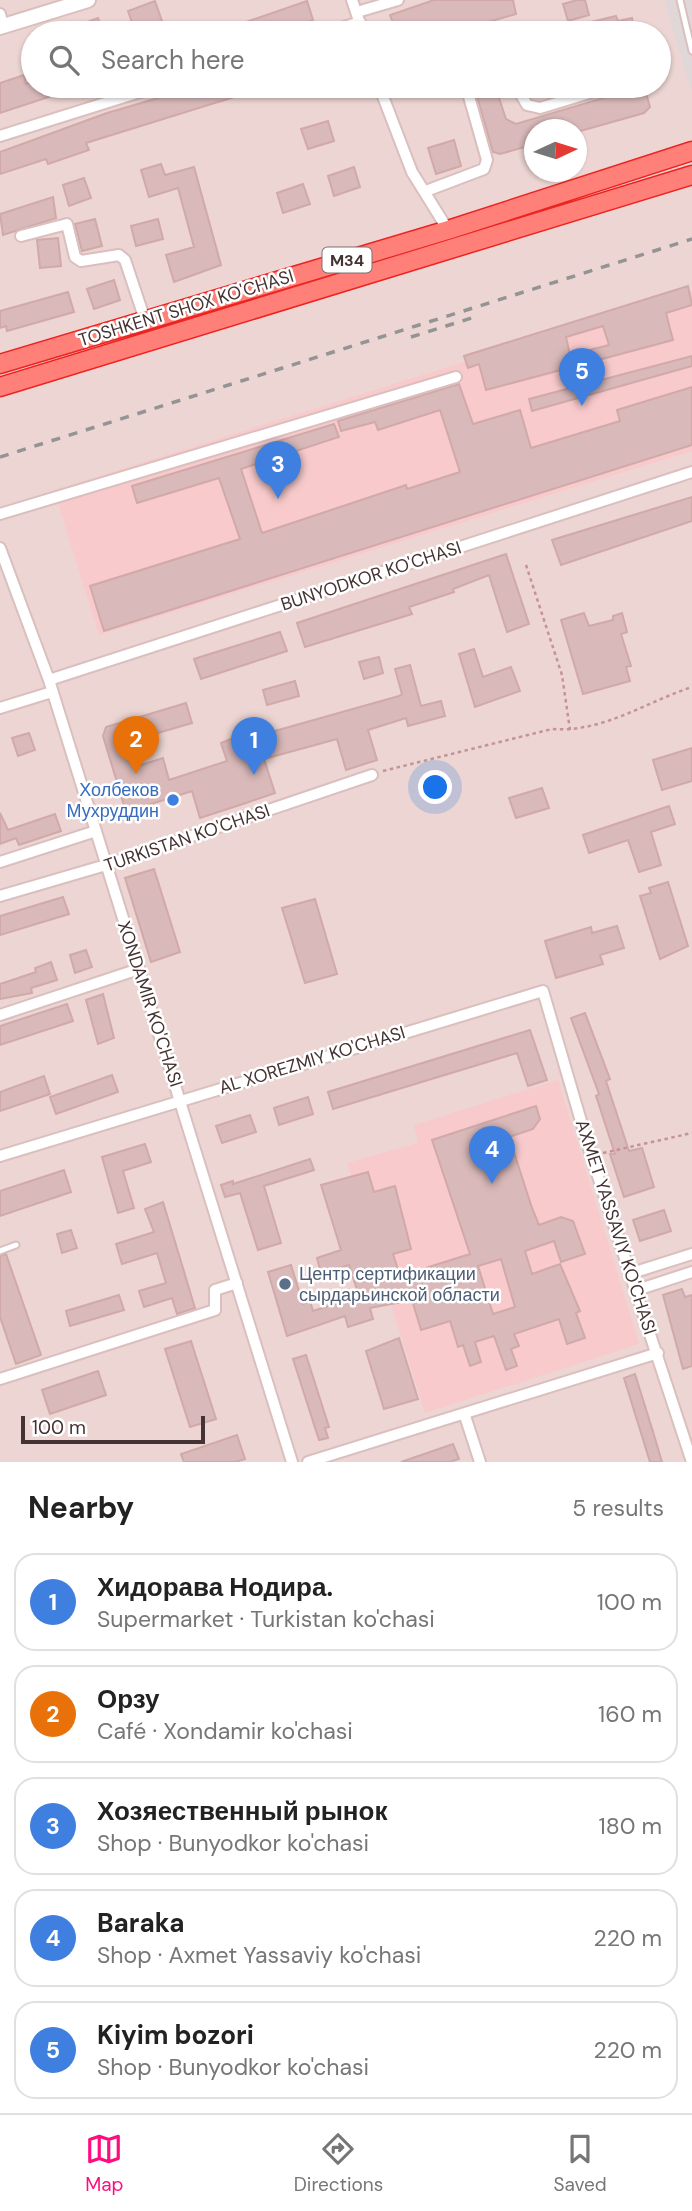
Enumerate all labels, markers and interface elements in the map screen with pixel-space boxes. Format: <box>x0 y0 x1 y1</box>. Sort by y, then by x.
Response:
search box <box>21 21 671 98</box>
icon: search <box>45 41 83 79</box>
text: Search here <box>101 43 244 77</box>
north arrow <box>524 119 587 182</box>
road number: M34 <box>322 248 372 272</box>
street label: TOSHKENT SHOX KO'CHASI <box>75 264 297 352</box>
pin: 5 <box>559 348 605 406</box>
pin: 3 <box>255 441 301 499</box>
street label: BUNYODKOR KO'CHASI <box>278 535 464 617</box>
pin: 2 <box>113 716 159 774</box>
pin: 1 <box>231 717 277 775</box>
your location <box>418 770 452 804</box>
place label: Холбеков Мухруддин <box>67 778 159 823</box>
marker: Холбеков Мухруддин <box>165 792 181 808</box>
street label: TURKISTAN KO'CHASI <box>101 798 273 878</box>
street label: XONDAMIR KO'CHASI <box>112 918 188 1090</box>
street label: AL XOREZMIY KO'CHASI <box>216 1020 408 1100</box>
street label: AXMET YASSAVIY KO'CHASI <box>570 1116 662 1338</box>
pin: 4 <box>469 1126 515 1184</box>
place label: Центр сертификации сырдарьинской области <box>299 1262 500 1307</box>
marker: Центр сертификации сырдарьинской области <box>277 1276 293 1292</box>
scale bar <box>21 1413 205 1445</box>
text: 100 m <box>32 1415 86 1440</box>
text: Nearby <box>28 1488 134 1527</box>
text: 5 results <box>572 1493 664 1523</box>
text: Хидорава Нодира. <box>97 1570 333 1604</box>
text: 1 <box>49 1587 57 1617</box>
text: 100 m <box>597 1587 662 1617</box>
text: Supermarket · Turkistan ko'chasi <box>97 1604 435 1634</box>
text: Орзу <box>97 1682 160 1716</box>
text: 2 <box>46 1699 60 1729</box>
text: 160 m <box>598 1699 662 1729</box>
text: Café · Xondamir ko'chasi <box>97 1716 353 1746</box>
text: Хозяественный рынок <box>97 1794 387 1828</box>
text: 3 <box>46 1811 60 1841</box>
text: 180 m <box>598 1811 662 1841</box>
text: Shop · Bunyodkor ko'chasi <box>97 1828 369 1858</box>
text: Baraka <box>97 1906 184 1940</box>
text: 4 <box>46 1923 60 1953</box>
text: 220 m <box>593 1923 662 1953</box>
text: Shop · Axmet Yassaviy ko'chasi <box>97 1940 421 1970</box>
text: Kiyim bozori <box>97 2018 254 2052</box>
text: 5 <box>46 2035 60 2065</box>
text: 220 m <box>593 2035 662 2065</box>
text: Shop · Bunyodkor ko'chasi <box>97 2052 369 2082</box>
tab: Map <box>85 2130 123 2197</box>
tab: Directions <box>294 2130 383 2197</box>
tab: Saved <box>554 2130 607 2197</box>

